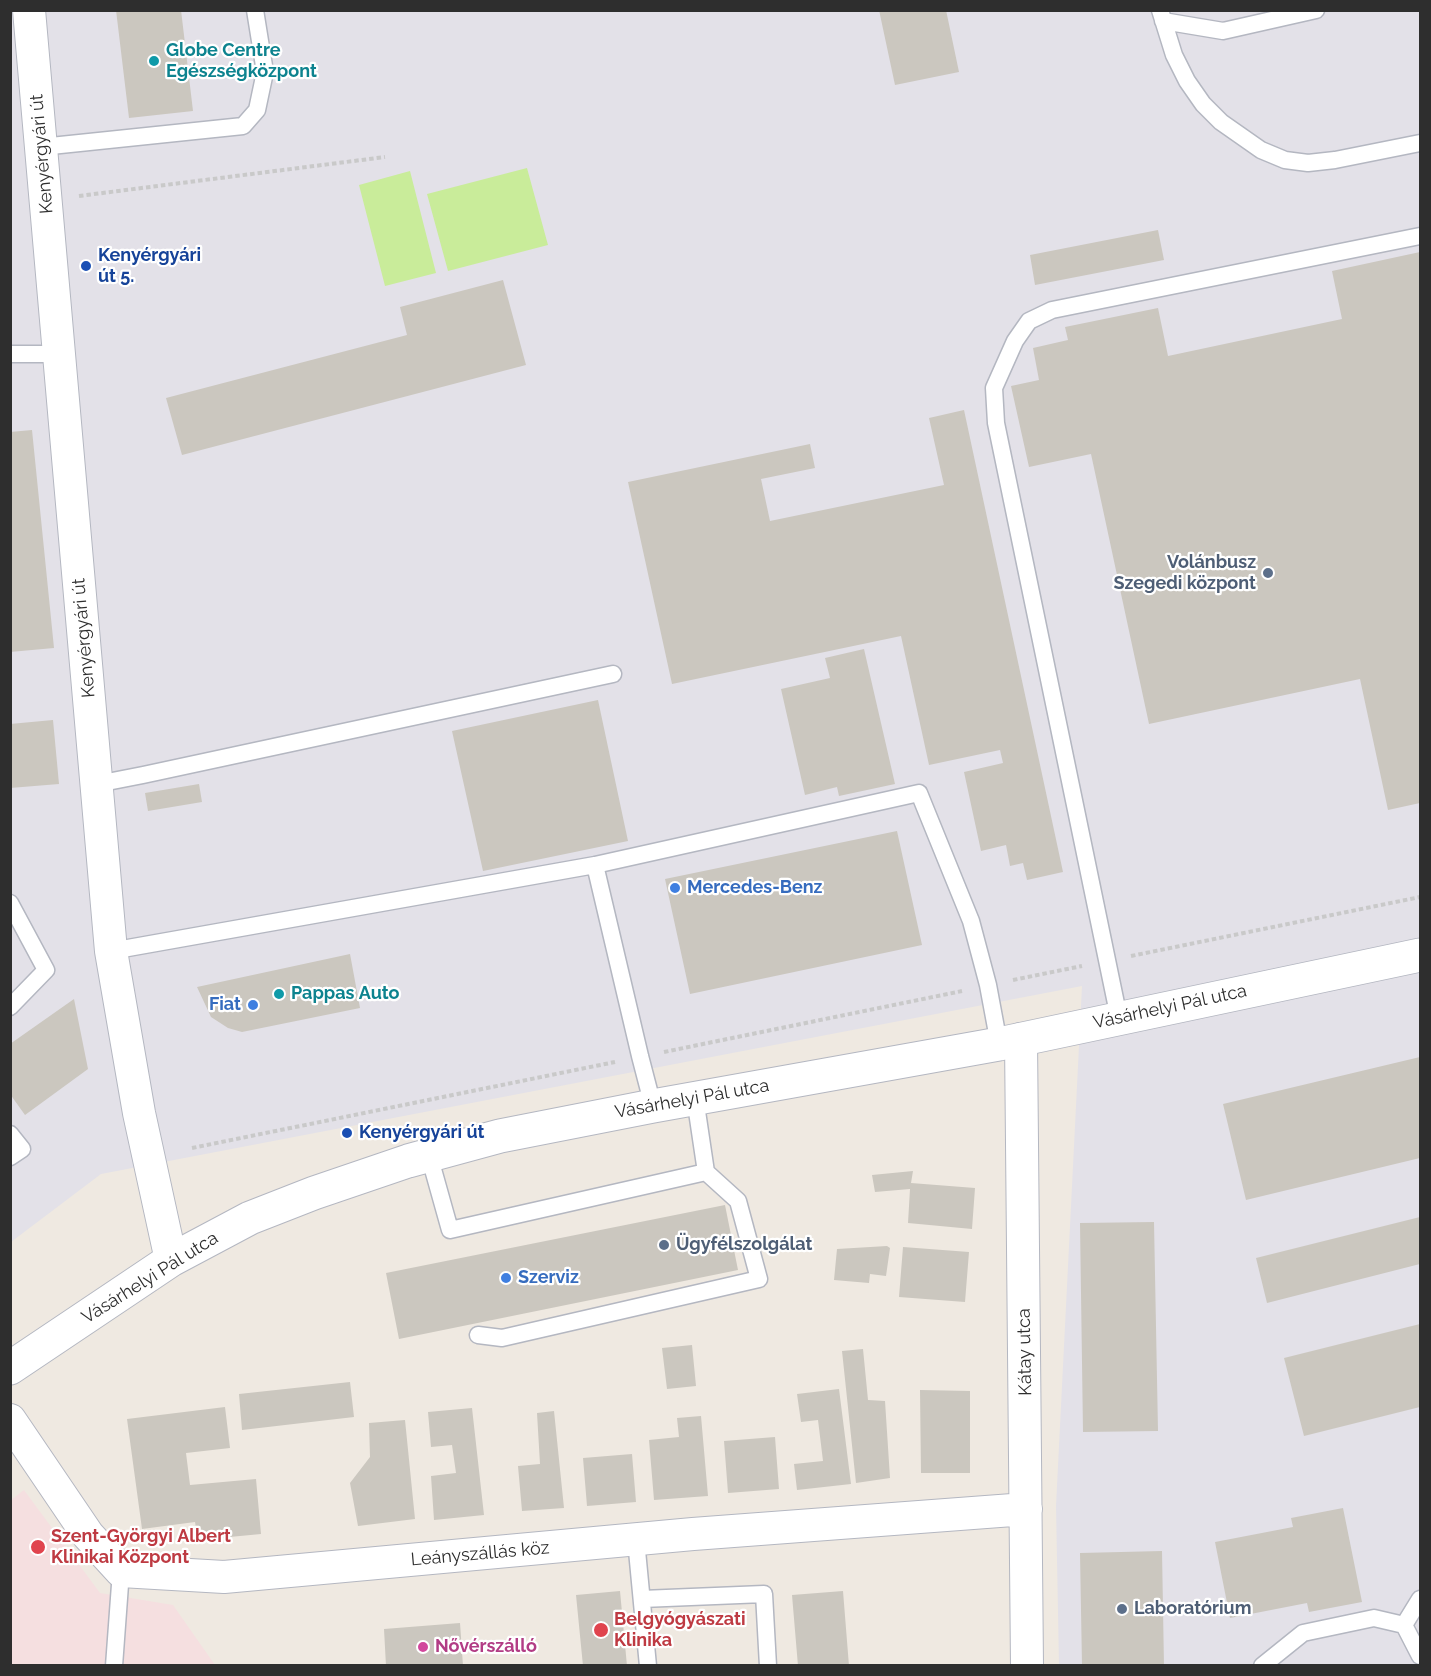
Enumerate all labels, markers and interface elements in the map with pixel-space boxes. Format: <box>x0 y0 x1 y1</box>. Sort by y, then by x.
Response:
place label: Globe Centre Egészségközpont <box>166 40 317 82</box>
marker: Globe Centre Egészségközpont <box>147 54 161 68</box>
street label: Kenyérgyári út <box>26 93 58 215</box>
place label: Kenyérgyári út 5. <box>98 245 201 288</box>
marker: Kenyérgyári út 5. <box>79 259 93 273</box>
place label: Volánbusz Szegedi központ <box>1114 552 1256 594</box>
marker: Volánbusz Szegedi központ <box>1261 566 1275 580</box>
street label: Kenyérgyári út <box>68 577 100 699</box>
place label: Mercedes-Benz <box>687 877 822 899</box>
marker: Mercedes-Benz <box>668 881 682 895</box>
street label: Vásárhelyi Pál utca <box>1091 980 1249 1034</box>
place label: Pappas Auto <box>291 983 400 1005</box>
marker: Pappas Auto <box>272 987 286 1001</box>
place label: Fiat <box>209 994 241 1016</box>
marker: Fiat <box>246 998 260 1012</box>
street label: Vásárhelyi Pál utca <box>613 1075 771 1123</box>
place label: Kenyérgyári út <box>359 1122 484 1144</box>
marker: Kenyérgyári út <box>340 1126 354 1140</box>
street label: Vásárhelyi Pál utca <box>78 1227 222 1329</box>
place label: Ügyfélszolgálat <box>676 1234 812 1256</box>
marker: Ügyfélszolgálat <box>657 1238 671 1252</box>
place label: Szerviz <box>518 1267 579 1289</box>
marker: Szerviz <box>499 1271 513 1285</box>
street label: Kátay utca <box>1013 1308 1037 1396</box>
place label: Szent-Györgyi Albert Klinikai Központ <box>51 1526 231 1568</box>
street label: Leányszállás köz <box>410 1537 550 1571</box>
marker: Szent-Györgyi Albert Klinikai Központ <box>29 1538 47 1556</box>
place label: Laboratórium <box>1134 1598 1251 1620</box>
marker: Laboratórium <box>1115 1602 1129 1616</box>
place label: Belgyógyászati Klinika <box>614 1609 746 1652</box>
marker: Belgyógyászati Klinika <box>592 1621 610 1639</box>
place label: Nővérszálló <box>435 1636 537 1658</box>
marker: Nővérszálló <box>416 1640 430 1654</box>

